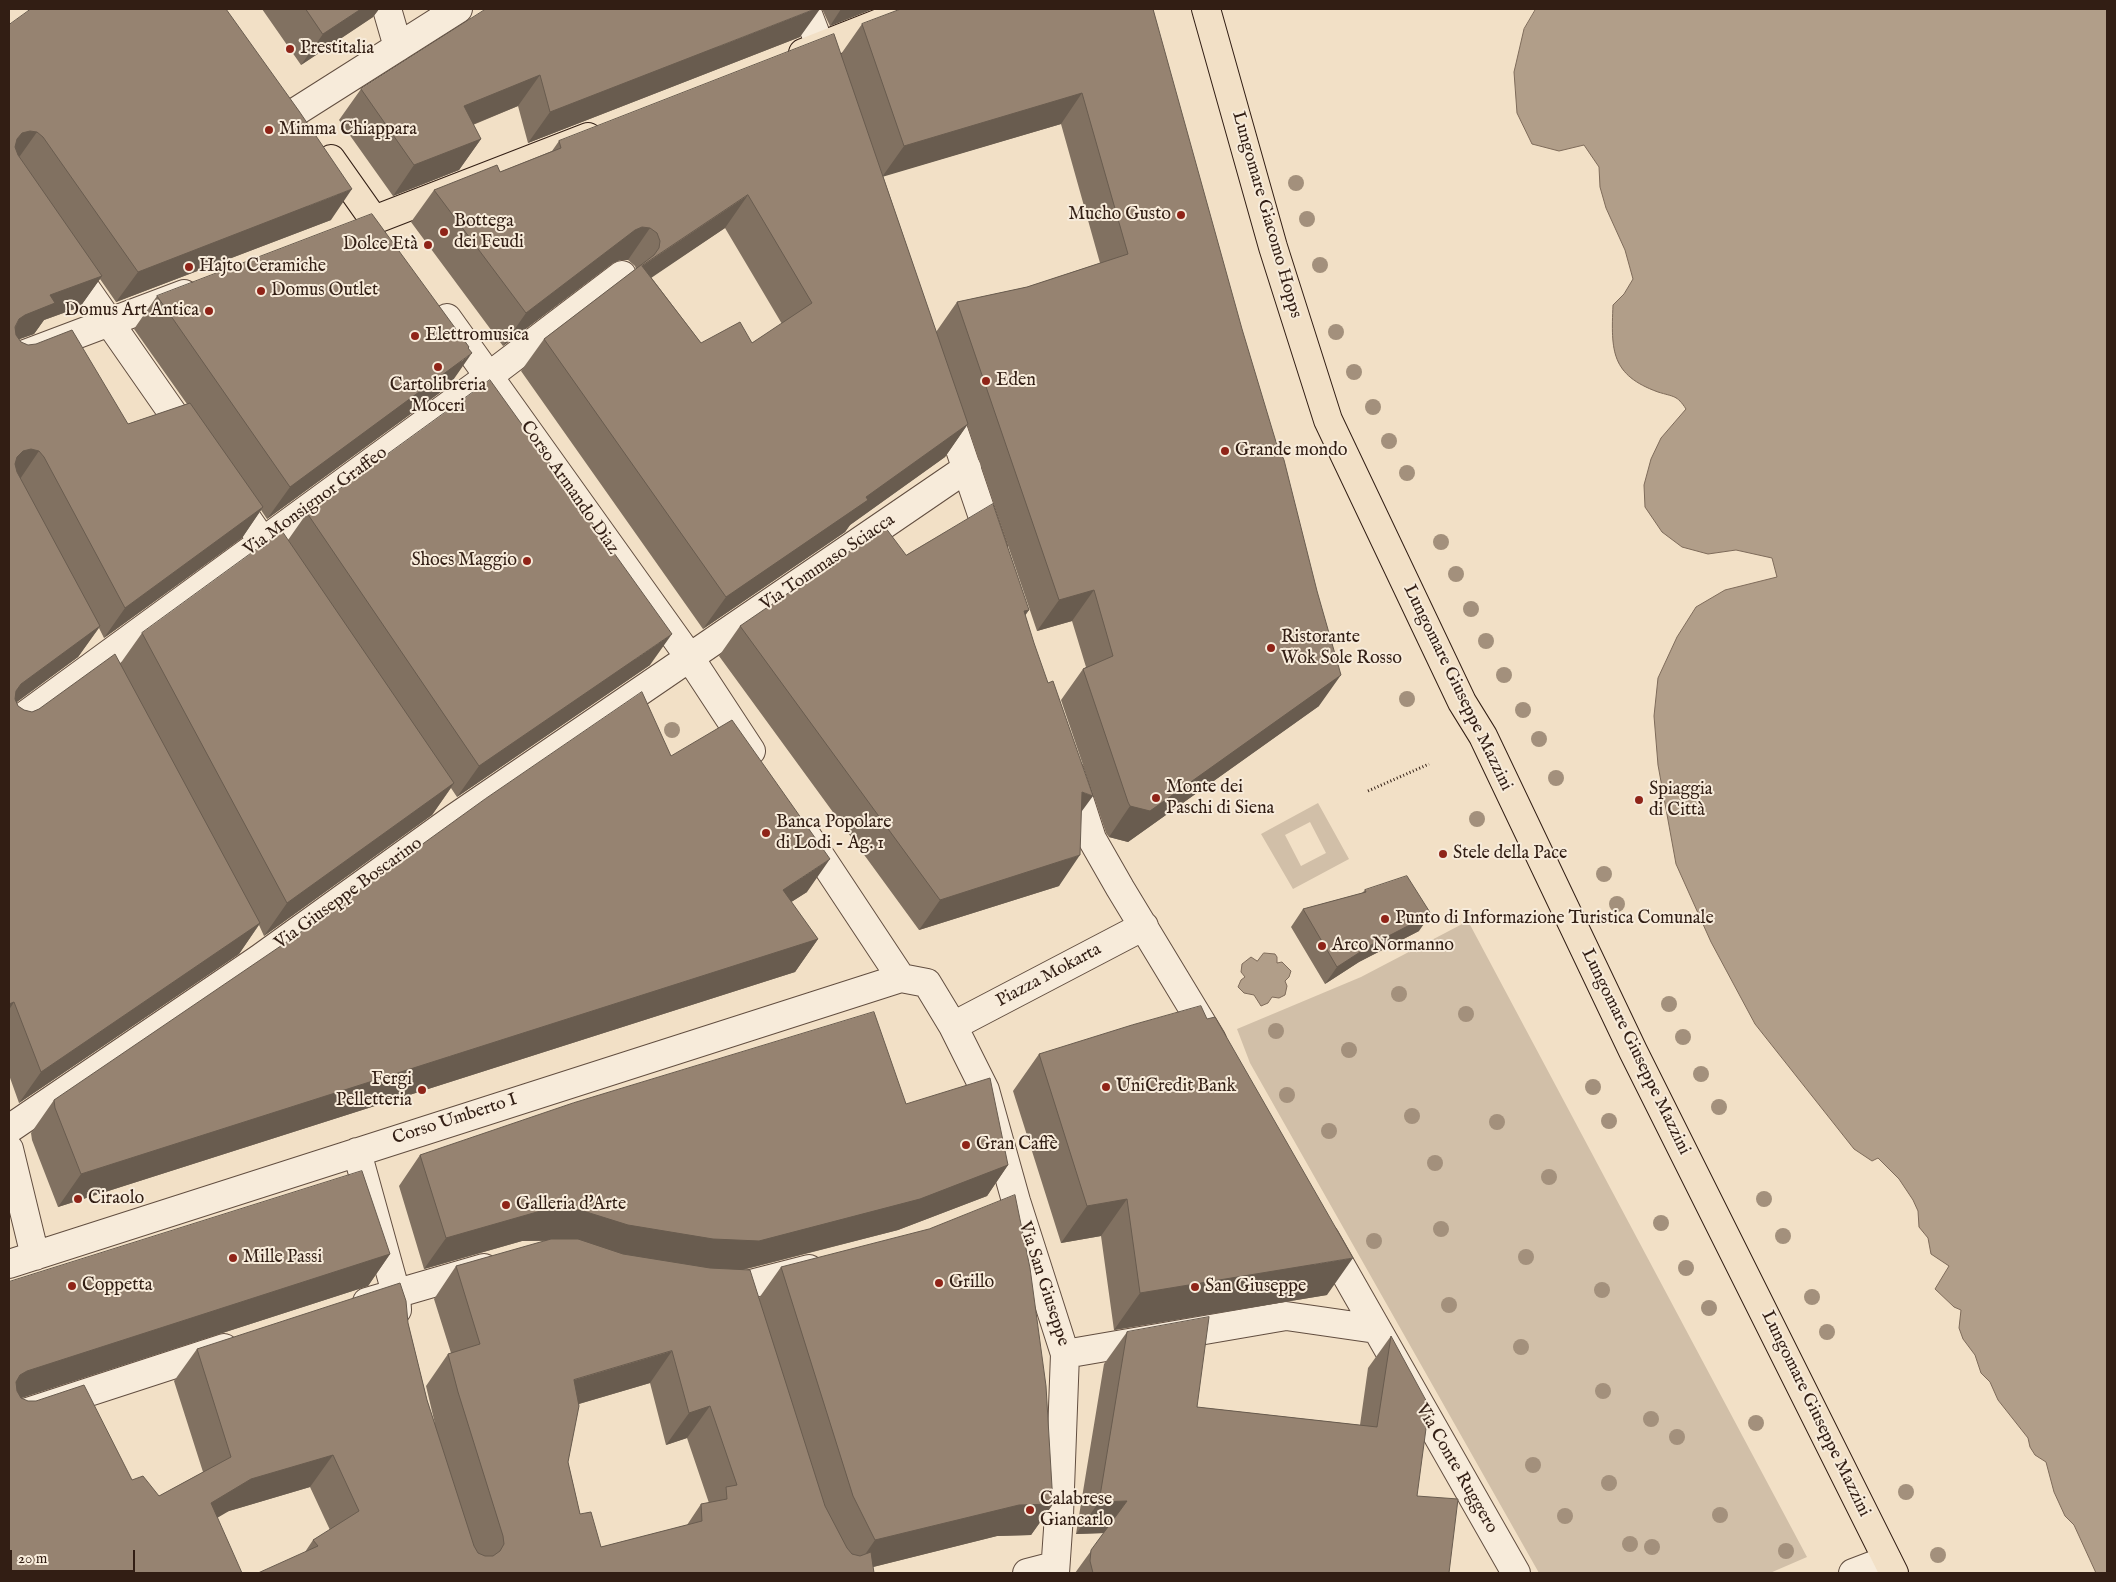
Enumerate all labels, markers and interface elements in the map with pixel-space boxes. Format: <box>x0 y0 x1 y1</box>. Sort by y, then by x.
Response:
place label: Prestitalia <box>300 38 374 60</box>
marker: Prestitalia <box>284 43 296 55</box>
street label: Lungomare Giacomo Hopps <box>1226 109 1306 321</box>
place label: Mimma Chiappara <box>279 119 417 141</box>
marker: Mimma Chiappara <box>263 124 275 136</box>
place label: Mucho Gusto <box>1068 204 1171 226</box>
marker: Mucho Gusto <box>1175 209 1187 221</box>
place label: Bottega dei Feudi <box>454 211 524 253</box>
marker: Bottega dei Feudi <box>438 226 450 238</box>
place label: Dolce Età <box>343 234 418 256</box>
marker: Dolce Età <box>422 239 434 251</box>
place label: Hajto Ceramiche <box>199 256 326 278</box>
marker: Hajto Ceramiche <box>183 261 195 273</box>
place label: Domus Outlet <box>271 280 378 302</box>
marker: Domus Outlet <box>255 285 267 297</box>
place label: Domus Art Antica <box>64 300 199 322</box>
marker: Domus Art Antica <box>203 305 215 317</box>
place label: Elettromusica <box>425 325 529 347</box>
marker: Elettromusica <box>409 330 421 342</box>
marker: Cartolibreria Moceri <box>432 361 444 373</box>
place label: Eden <box>996 370 1036 392</box>
place label: Cartolibreria Moceri <box>390 375 486 418</box>
marker: Eden <box>980 375 992 387</box>
street label: Corso Armando Diaz <box>515 417 623 559</box>
place label: Grande mondo <box>1235 440 1347 462</box>
street label: Via Monsignor Graffeo <box>240 443 392 561</box>
marker: Grande mondo <box>1219 445 1231 457</box>
street label: Via Tommaso Sciacca <box>757 510 899 616</box>
place label: Shoes Maggio <box>411 550 517 572</box>
marker: Shoes Maggio <box>521 555 533 567</box>
street label: Lungomare Giuseppe Mazzini <box>1398 581 1516 795</box>
place label: Ristorante Wok Sole Rosso <box>1281 627 1402 670</box>
marker: Ristorante Wok Sole Rosso <box>1265 642 1277 654</box>
place label: Monte dei Paschi di Siena <box>1166 777 1274 820</box>
place label: Spiaggia di Città <box>1649 779 1713 822</box>
marker: Monte dei Paschi di Siena <box>1150 792 1162 804</box>
marker: Spiaggia di Città <box>1633 794 1645 806</box>
place label: Banca Popolare di Lodi - Ag. 1 <box>776 812 891 854</box>
marker: Banca Popolare di Lodi - Ag. 1 <box>760 827 772 839</box>
street label: Via Giuseppe Boscarino <box>271 833 427 955</box>
place label: Stele della Pace <box>1453 843 1567 865</box>
marker: Stele della Pace <box>1437 848 1449 860</box>
place label: Punto di Informazione Turistica Comunale <box>1395 908 1714 930</box>
marker: Punto di Informazione Turistica Comunale <box>1379 913 1391 925</box>
place label: Arco Normanno <box>1332 935 1454 957</box>
street label: Piazza Mokarta <box>993 939 1105 1013</box>
marker: Arco Normanno <box>1316 940 1328 952</box>
street label: Lungomare Giuseppe Mazzini <box>1576 945 1694 1159</box>
place label: Fergi Pelletteria <box>336 1069 412 1112</box>
place label: UniCredit Bank <box>1116 1076 1236 1098</box>
marker: UniCredit Bank <box>1100 1081 1112 1093</box>
marker: Fergi Pelletteria <box>416 1084 428 1096</box>
street label: Corso Umberto I <box>390 1090 520 1150</box>
place label: Gran Caffè <box>976 1134 1058 1156</box>
marker: Gran Caffè <box>960 1139 972 1151</box>
place label: Ciraolo <box>88 1188 144 1210</box>
marker: Ciraolo <box>72 1193 84 1205</box>
place label: Galleria d'Arte <box>516 1194 626 1216</box>
marker: Galleria d'Arte <box>500 1199 512 1211</box>
street label: Via San Giuseppe <box>1013 1219 1073 1349</box>
place label: Mille Passi <box>243 1247 322 1269</box>
marker: Mille Passi <box>227 1252 239 1264</box>
place label: Grillo <box>949 1272 994 1294</box>
place label: Coppetta <box>82 1275 152 1297</box>
place label: San Giuseppe <box>1205 1276 1306 1298</box>
marker: Grillo <box>933 1277 945 1289</box>
marker: Coppetta <box>66 1280 78 1292</box>
marker: San Giuseppe <box>1189 1281 1201 1293</box>
street label: Lungomare Giuseppe Mazzini <box>1756 1307 1874 1521</box>
street label: Via Conte Ruggero <box>1410 1400 1502 1538</box>
place label: Calabrese Giancarlo <box>1040 1489 1113 1532</box>
marker: Calabrese Giancarlo <box>1024 1504 1036 1516</box>
scale bar <box>12 1540 138 1572</box>
text: 20 m <box>18 1549 47 1568</box>

